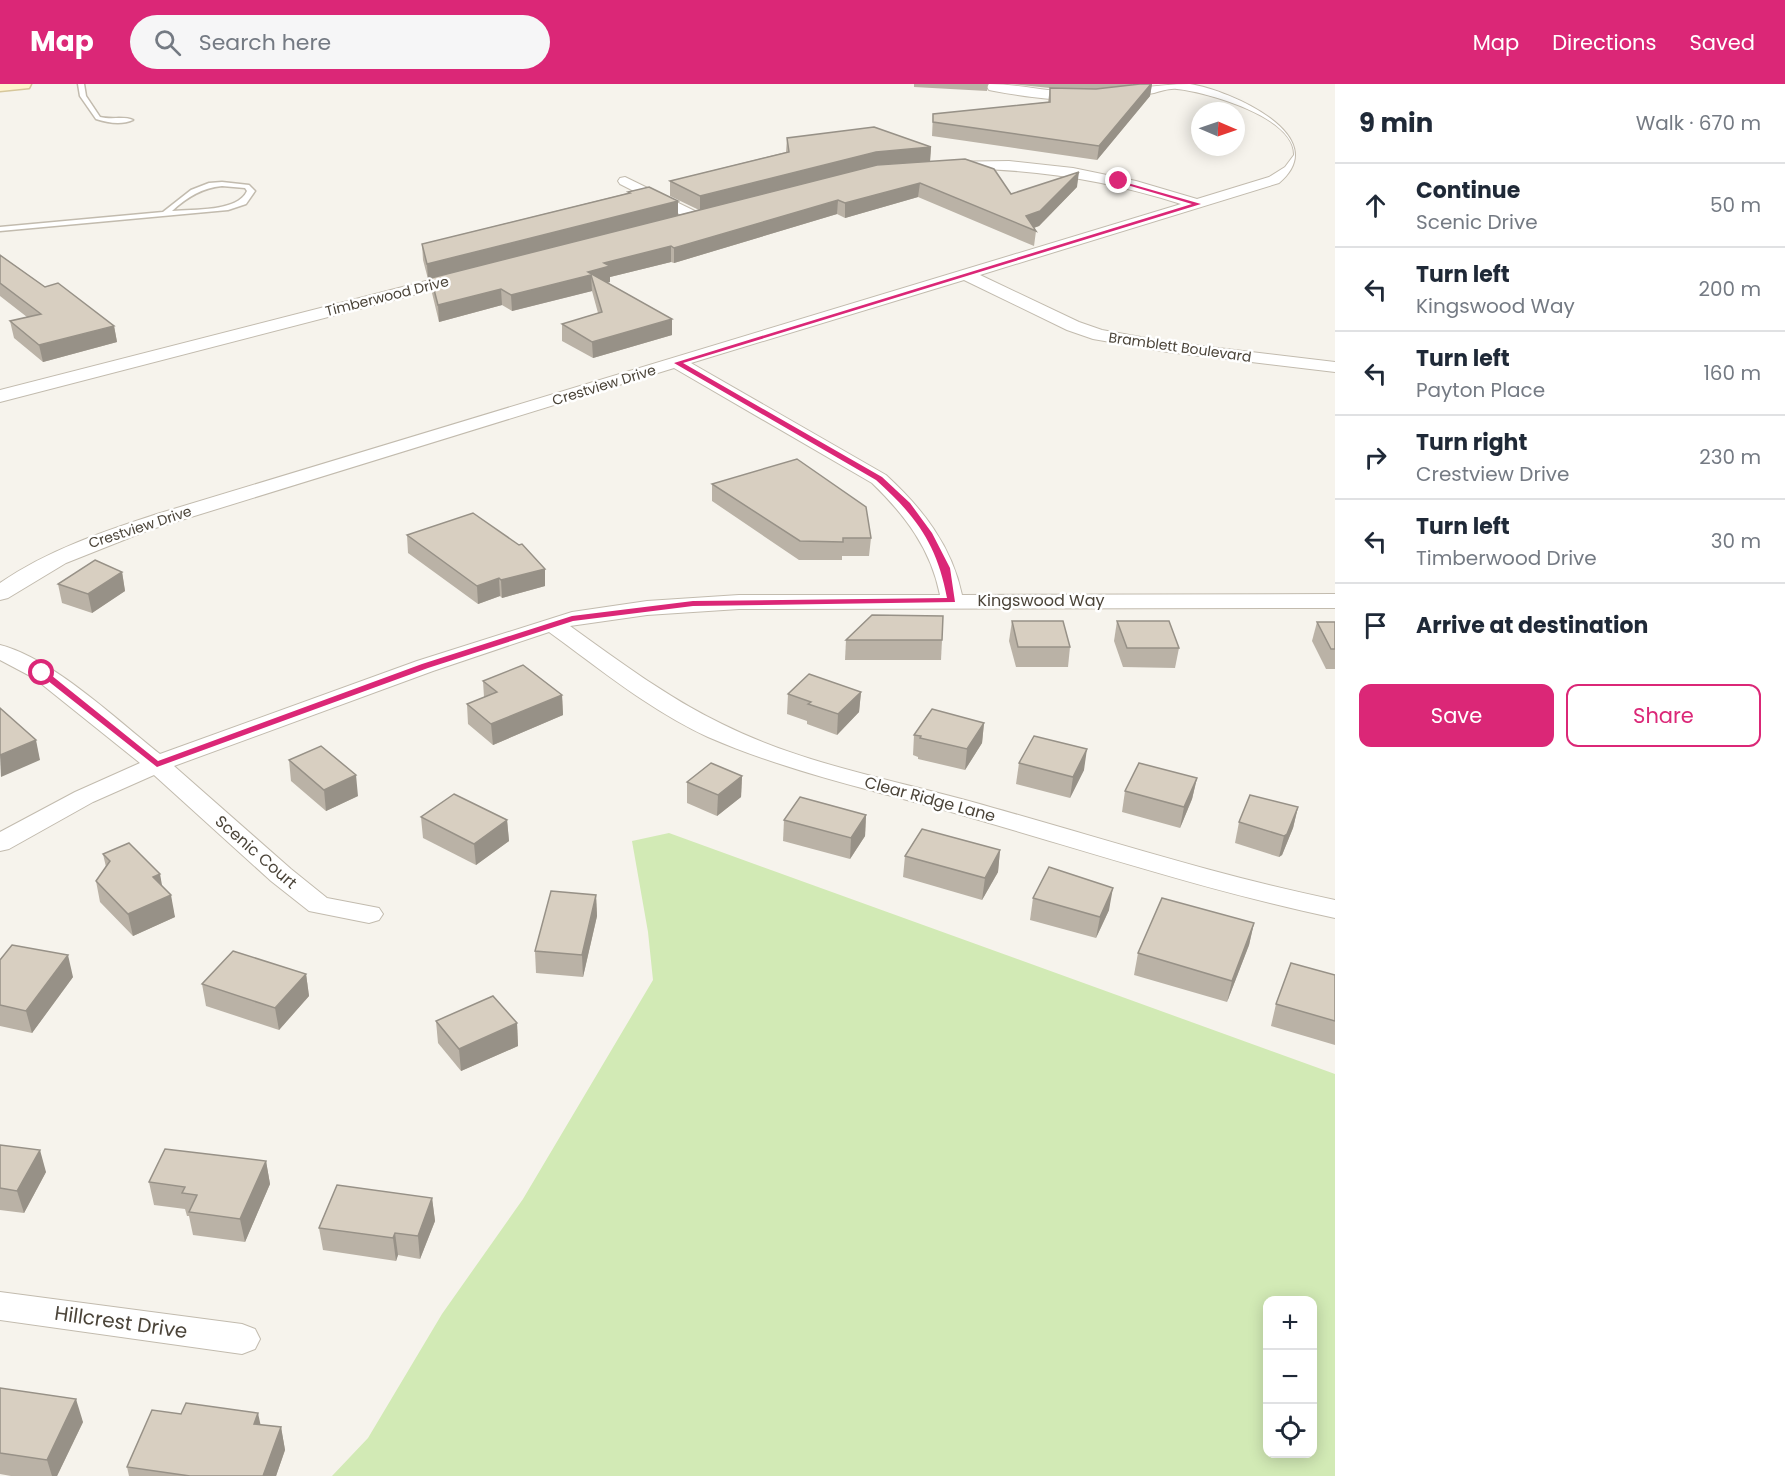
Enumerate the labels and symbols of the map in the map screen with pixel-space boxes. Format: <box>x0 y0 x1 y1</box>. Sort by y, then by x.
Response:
north arrow <box>1191 102 1245 156</box>
route end <box>1105 167 1131 193</box>
street label: Timberwood Drive <box>323 271 451 321</box>
street label: Bramblett Boulevard <box>1107 327 1253 367</box>
street label: Crestview Drive <box>550 360 659 410</box>
street label: Crestview Drive <box>86 501 194 553</box>
street label: Kingswood Way <box>977 589 1105 612</box>
route start <box>28 659 54 685</box>
street label: Clear Ridge Lane <box>862 770 998 828</box>
street label: Scenic Court <box>210 810 302 894</box>
street label: Hillcrest Drive <box>53 1299 189 1345</box>

